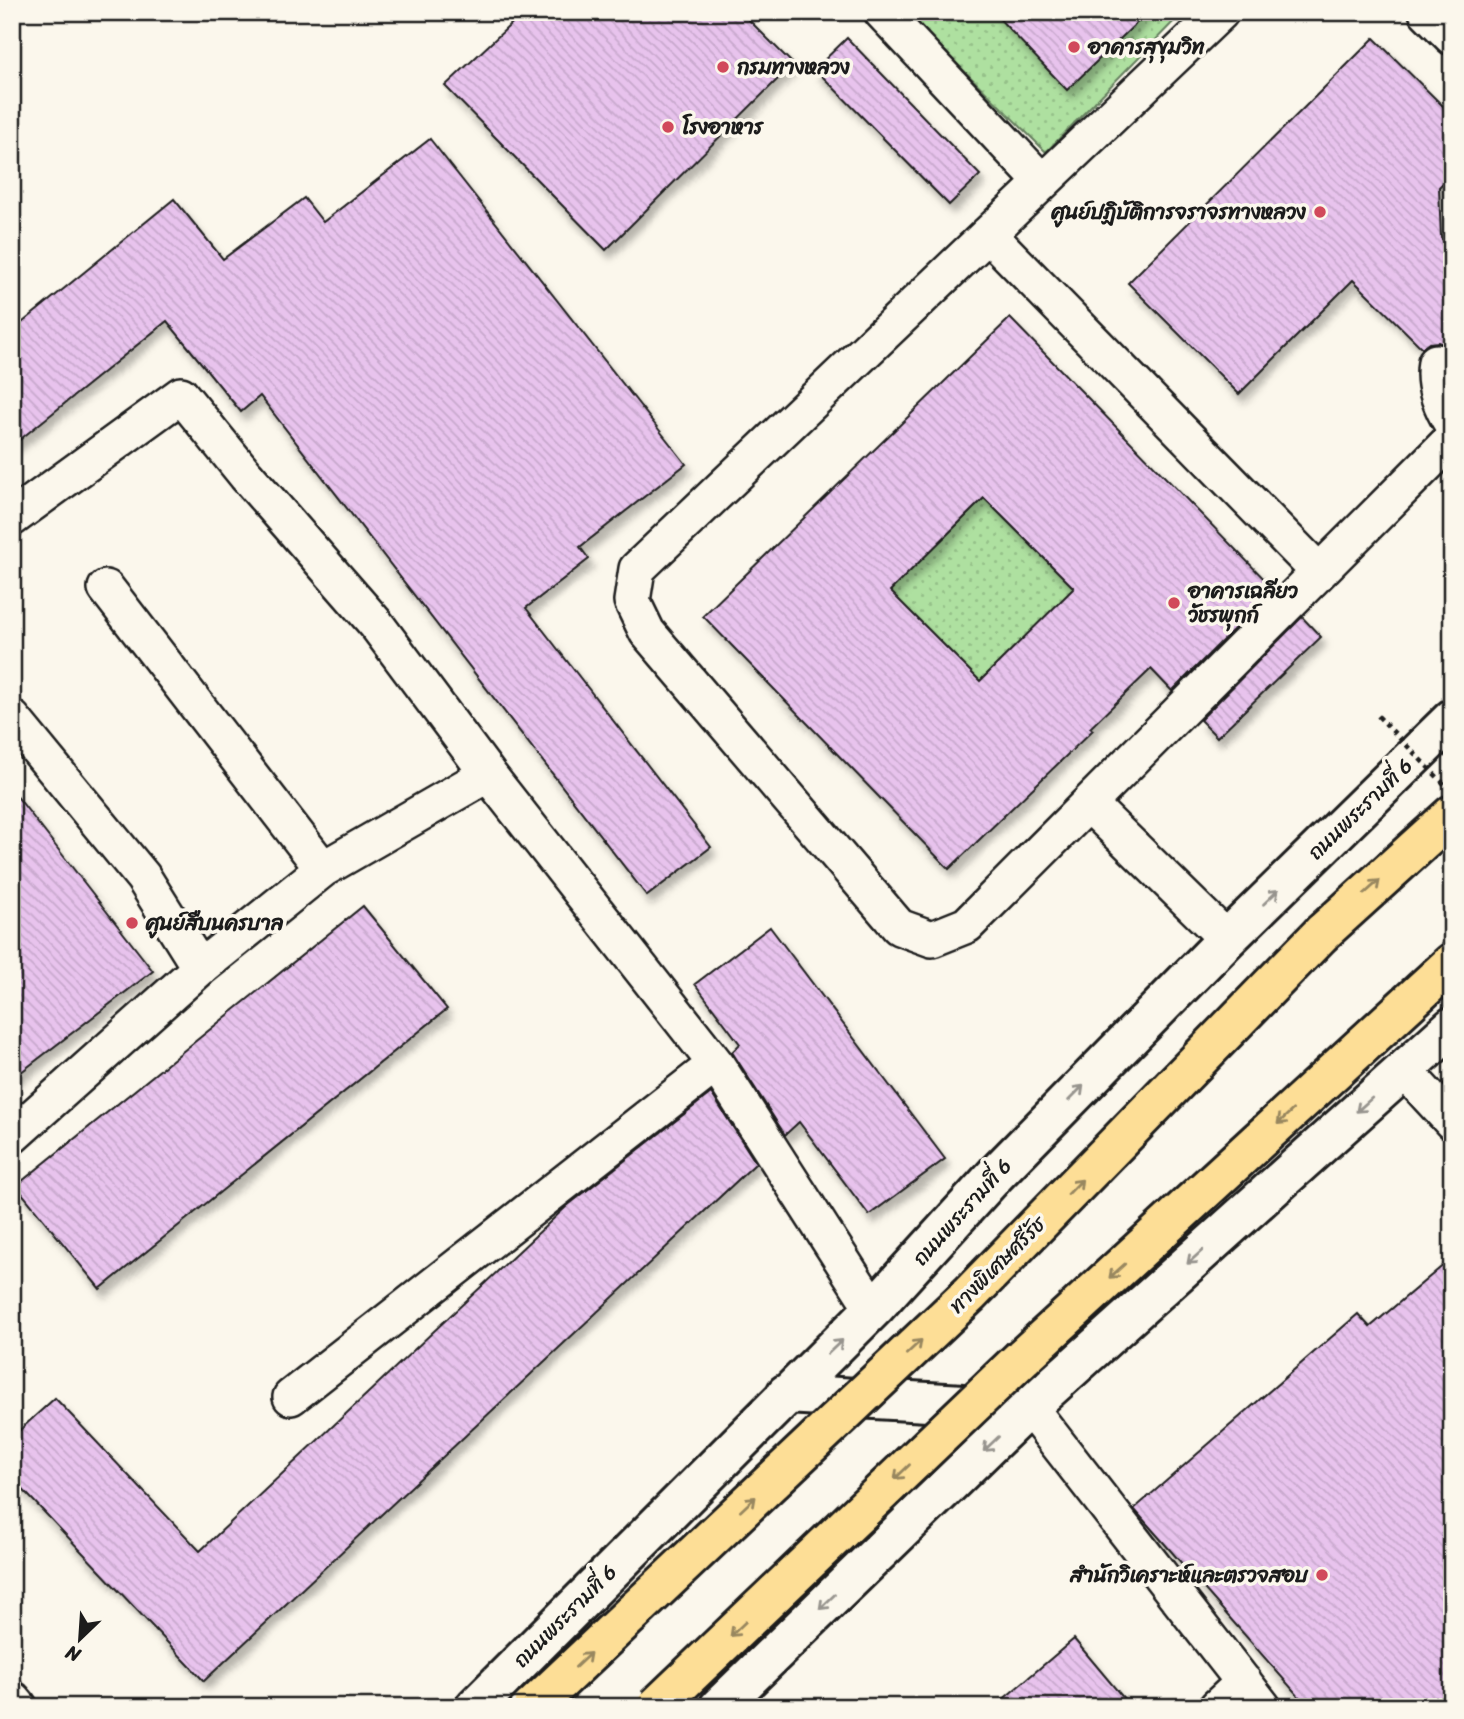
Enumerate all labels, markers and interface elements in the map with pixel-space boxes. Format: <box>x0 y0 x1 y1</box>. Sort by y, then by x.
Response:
place label: อาคารสุขุมวิท <box>1087 28 1204 66</box>
marker: อาคารสุขุมวิท <box>1066 39 1082 55</box>
place label: กรมทางหลวง <box>737 48 850 86</box>
marker: กรมทางหลวง <box>715 59 731 75</box>
place label: โรงอาหาร <box>682 108 765 146</box>
marker: โรงอาหาร <box>660 119 676 135</box>
place label: ศูนย์ปฏิบัติการจราจรทางหลวง <box>1050 193 1306 231</box>
marker: ศูนย์ปฏิบัติการจราจรทางหลวง <box>1312 204 1328 220</box>
place label: อาคารเฉลียว วัชรพุกก์ <box>1187 572 1299 634</box>
marker: อาคารเฉลียว วัชรพุกก์ <box>1166 595 1182 611</box>
street label: ถนนพระรามที่ 6 <box>1298 748 1422 870</box>
one-way arrow <box>1363 879 1380 896</box>
one-way arrow <box>1262 888 1279 905</box>
place label: ศูนย์สืบนครบาล <box>145 904 284 942</box>
marker: ศูนย์สืบนครบาล <box>124 915 140 931</box>
one-way arrow <box>1067 1085 1084 1102</box>
one-way arrow <box>1355 1097 1373 1113</box>
one-way arrow <box>1276 1109 1294 1125</box>
street label: ถนนพระรามที่ 6 <box>903 1149 1021 1275</box>
one-way arrow <box>1066 1179 1083 1196</box>
street label: ทางพิเศษศรีรัช <box>939 1206 1056 1323</box>
one-way arrow <box>1186 1249 1204 1265</box>
one-way arrow <box>1108 1263 1126 1279</box>
one-way arrow <box>826 1338 843 1355</box>
one-way arrow <box>905 1339 922 1356</box>
one-way arrow <box>983 1436 1000 1453</box>
one-way arrow <box>894 1463 911 1480</box>
one-way arrow <box>739 1495 756 1512</box>
street label: ถนนพระรามที่ 6 <box>504 1555 626 1677</box>
place label: สำนักวิเคราะห์และตรวจสอบ <box>1069 1556 1309 1594</box>
marker: สำนักวิเคราะห์และตรวจสอบ <box>1314 1567 1330 1583</box>
one-way arrow <box>819 1594 836 1611</box>
north arrow <box>46 1604 116 1674</box>
one-way arrow <box>730 1620 747 1637</box>
text: N <box>59 1636 87 1672</box>
one-way arrow <box>574 1651 591 1668</box>

